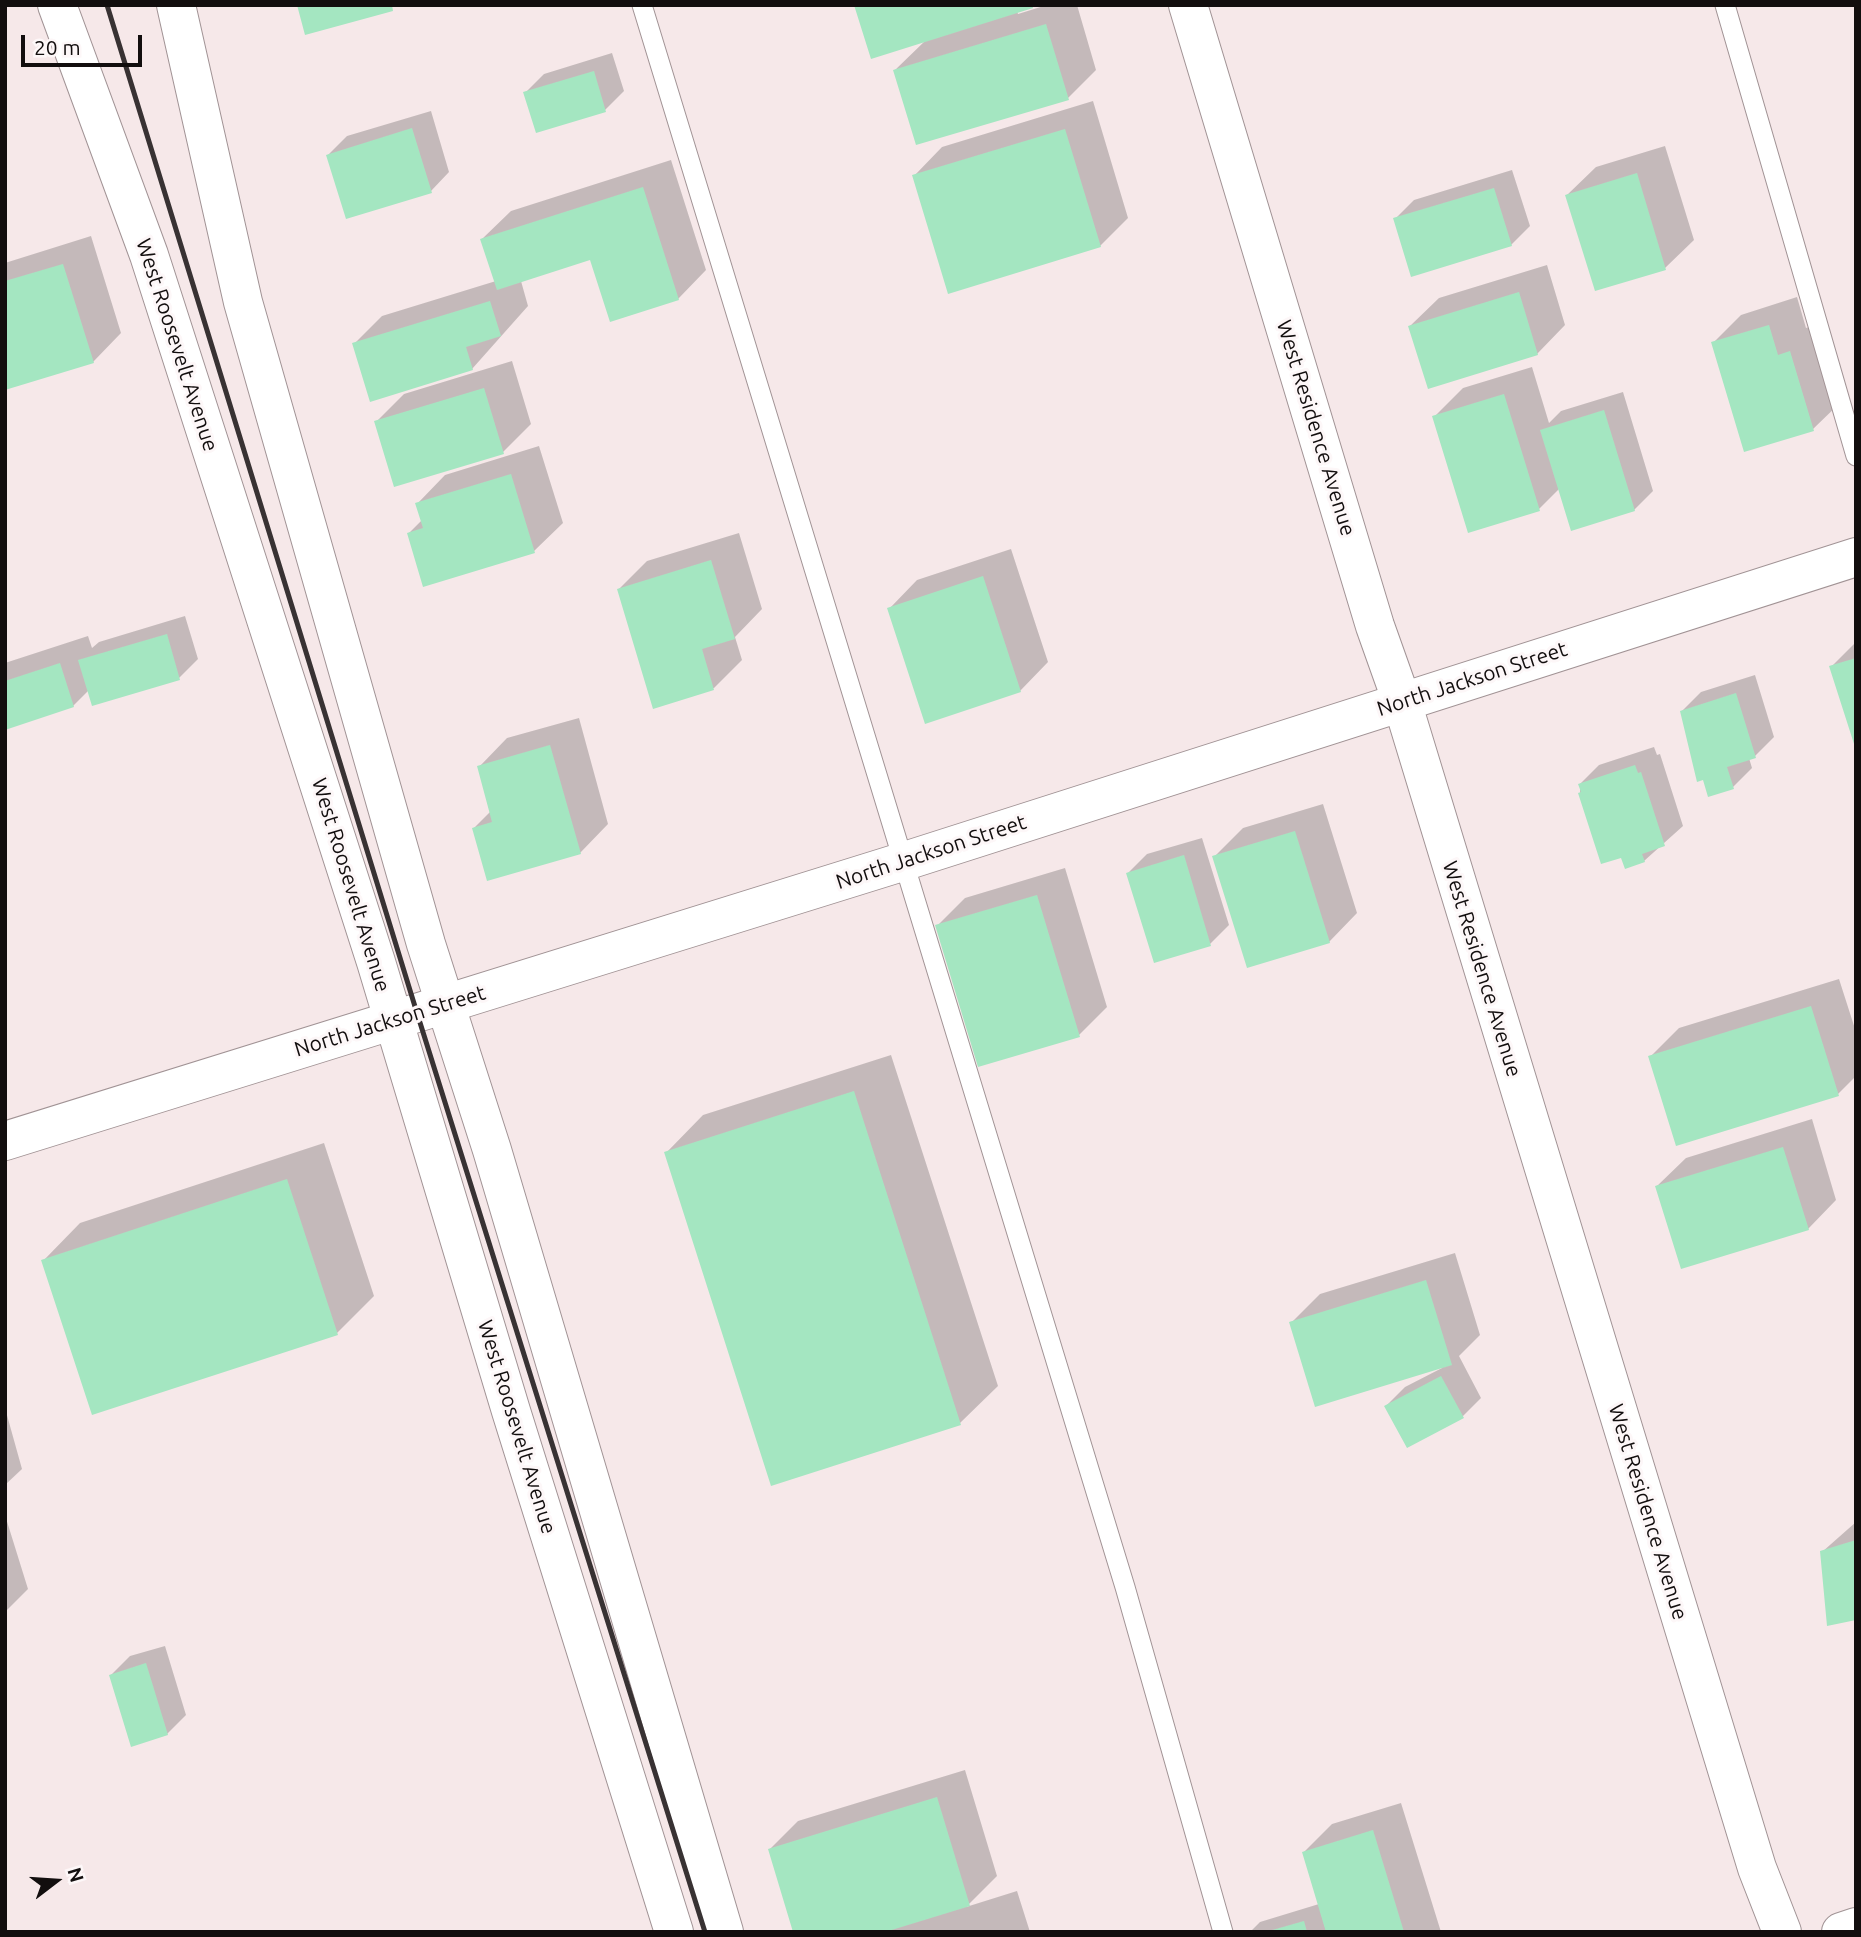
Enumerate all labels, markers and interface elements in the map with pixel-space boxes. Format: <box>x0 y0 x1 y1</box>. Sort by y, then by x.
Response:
scale bar <box>24 21 145 65</box>
text: 20 m <box>34 35 81 59</box>
street label: West Roosevelt Avenue <box>131 235 223 455</box>
street label: West Residence Avenue <box>1271 317 1361 539</box>
street label: North Jackson Street <box>1374 636 1570 722</box>
street label: West Roosevelt Avenue <box>306 775 396 995</box>
street label: North Jackson Street <box>833 809 1029 895</box>
street label: West Residence Avenue <box>1437 858 1527 1080</box>
street label: North Jackson Street <box>291 980 489 1062</box>
street label: West Roosevelt Avenue <box>472 1317 562 1537</box>
street label: West Residence Avenue <box>1603 1401 1693 1623</box>
north arrow <box>21 1846 91 1916</box>
text: N <box>63 1865 89 1885</box>

